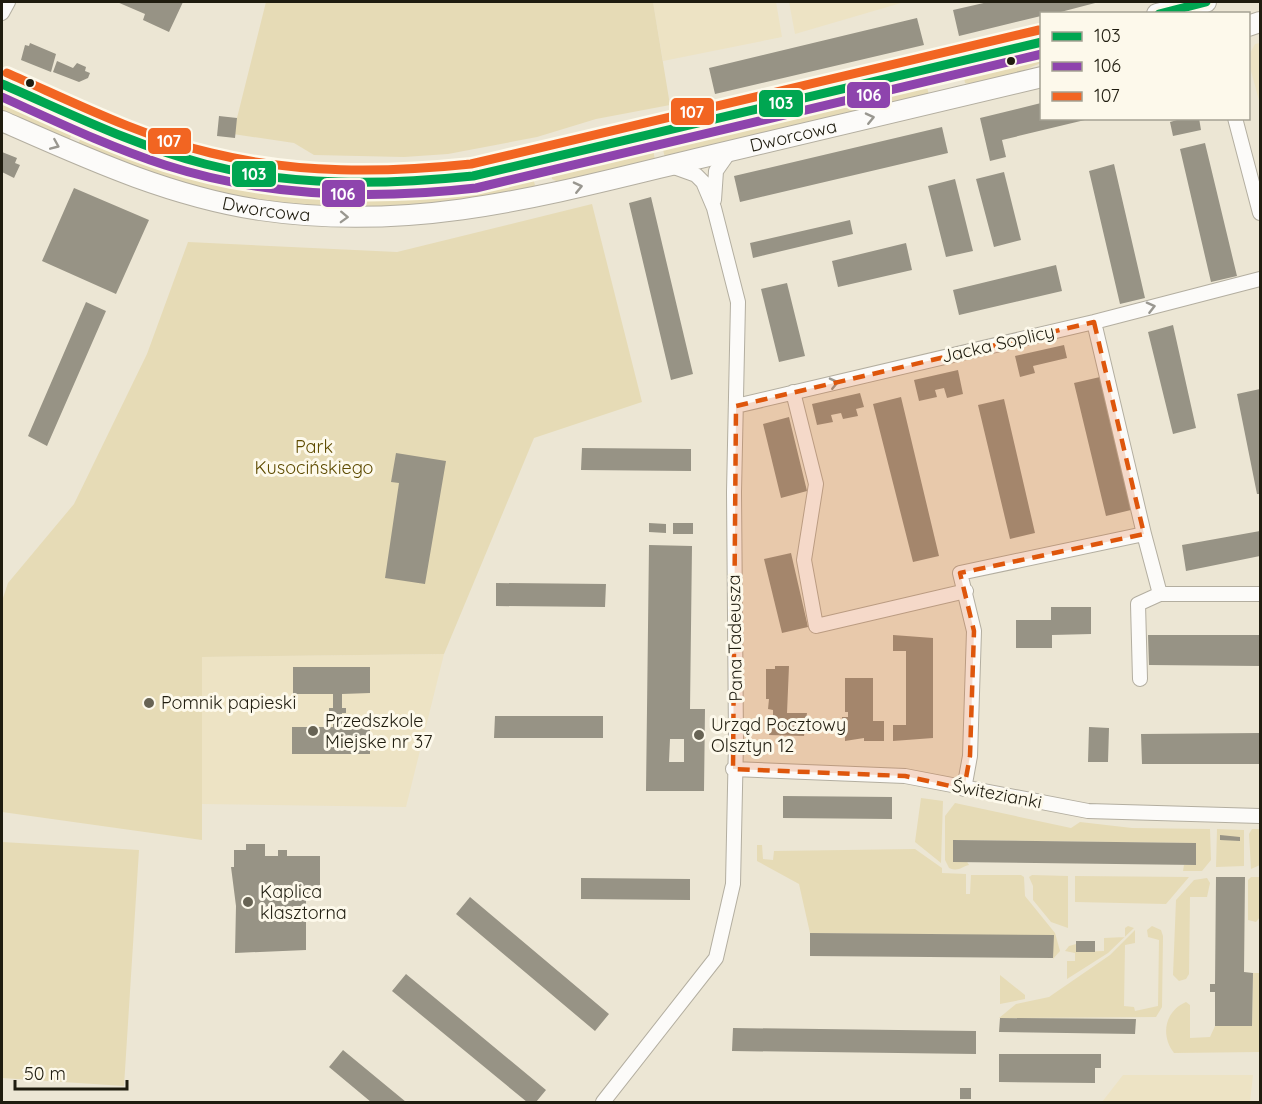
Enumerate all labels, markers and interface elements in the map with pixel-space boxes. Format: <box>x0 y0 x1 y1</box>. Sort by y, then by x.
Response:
legend <box>1040 12 1250 120</box>
text: 103 <box>1094 24 1121 47</box>
text: 106 <box>1094 54 1121 77</box>
unlabelled marker <box>1005 55 1017 67</box>
unlabelled marker <box>24 77 36 89</box>
line badge: 106 <box>846 81 891 109</box>
text: 107 <box>1094 84 1120 107</box>
text: 106 <box>857 85 882 105</box>
line badge: 103 <box>758 89 804 118</box>
text: 103 <box>769 93 793 113</box>
line badge: 107 <box>670 97 715 126</box>
text: 107 <box>680 102 704 122</box>
one-way arrow <box>865 112 875 125</box>
street label: Dworcowa <box>747 114 839 157</box>
line badge: 107 <box>147 127 192 155</box>
text: 107 <box>157 131 181 151</box>
one-way arrow <box>49 138 60 150</box>
line badge: 103 <box>231 160 277 188</box>
text: 103 <box>242 164 266 184</box>
line badge: 106 <box>321 179 366 208</box>
one-way arrow <box>573 182 583 195</box>
text: 106 <box>331 184 356 204</box>
street label: Dworcowa <box>220 191 311 226</box>
one-way arrow <box>339 211 348 223</box>
one-way arrow <box>1146 302 1156 315</box>
street label: Jacka Soplicy <box>939 319 1057 368</box>
one-way arrow <box>828 377 838 390</box>
park label: Park Kusocińskiego <box>255 435 373 479</box>
street label: Pana Tadeusza <box>722 574 747 702</box>
place label: Pomnik papieski <box>161 691 296 714</box>
marker: Pomnik papieski <box>142 696 156 710</box>
place label: Przedszkole Miejske nr 37 <box>325 709 432 753</box>
place label: Urząd Pocztowy Olsztyn 12 <box>711 713 846 757</box>
marker: Przedszkole Miejske nr 37 <box>306 724 320 738</box>
marker: Urząd Pocztowy Olsztyn 12 <box>692 728 706 742</box>
street label: Świtezianki <box>950 774 1044 813</box>
place label: Kaplica klasztorna <box>260 880 347 924</box>
marker: Kaplica klasztorna <box>241 895 255 909</box>
scale bar <box>15 1053 128 1091</box>
text: 50 m <box>24 1062 66 1085</box>

